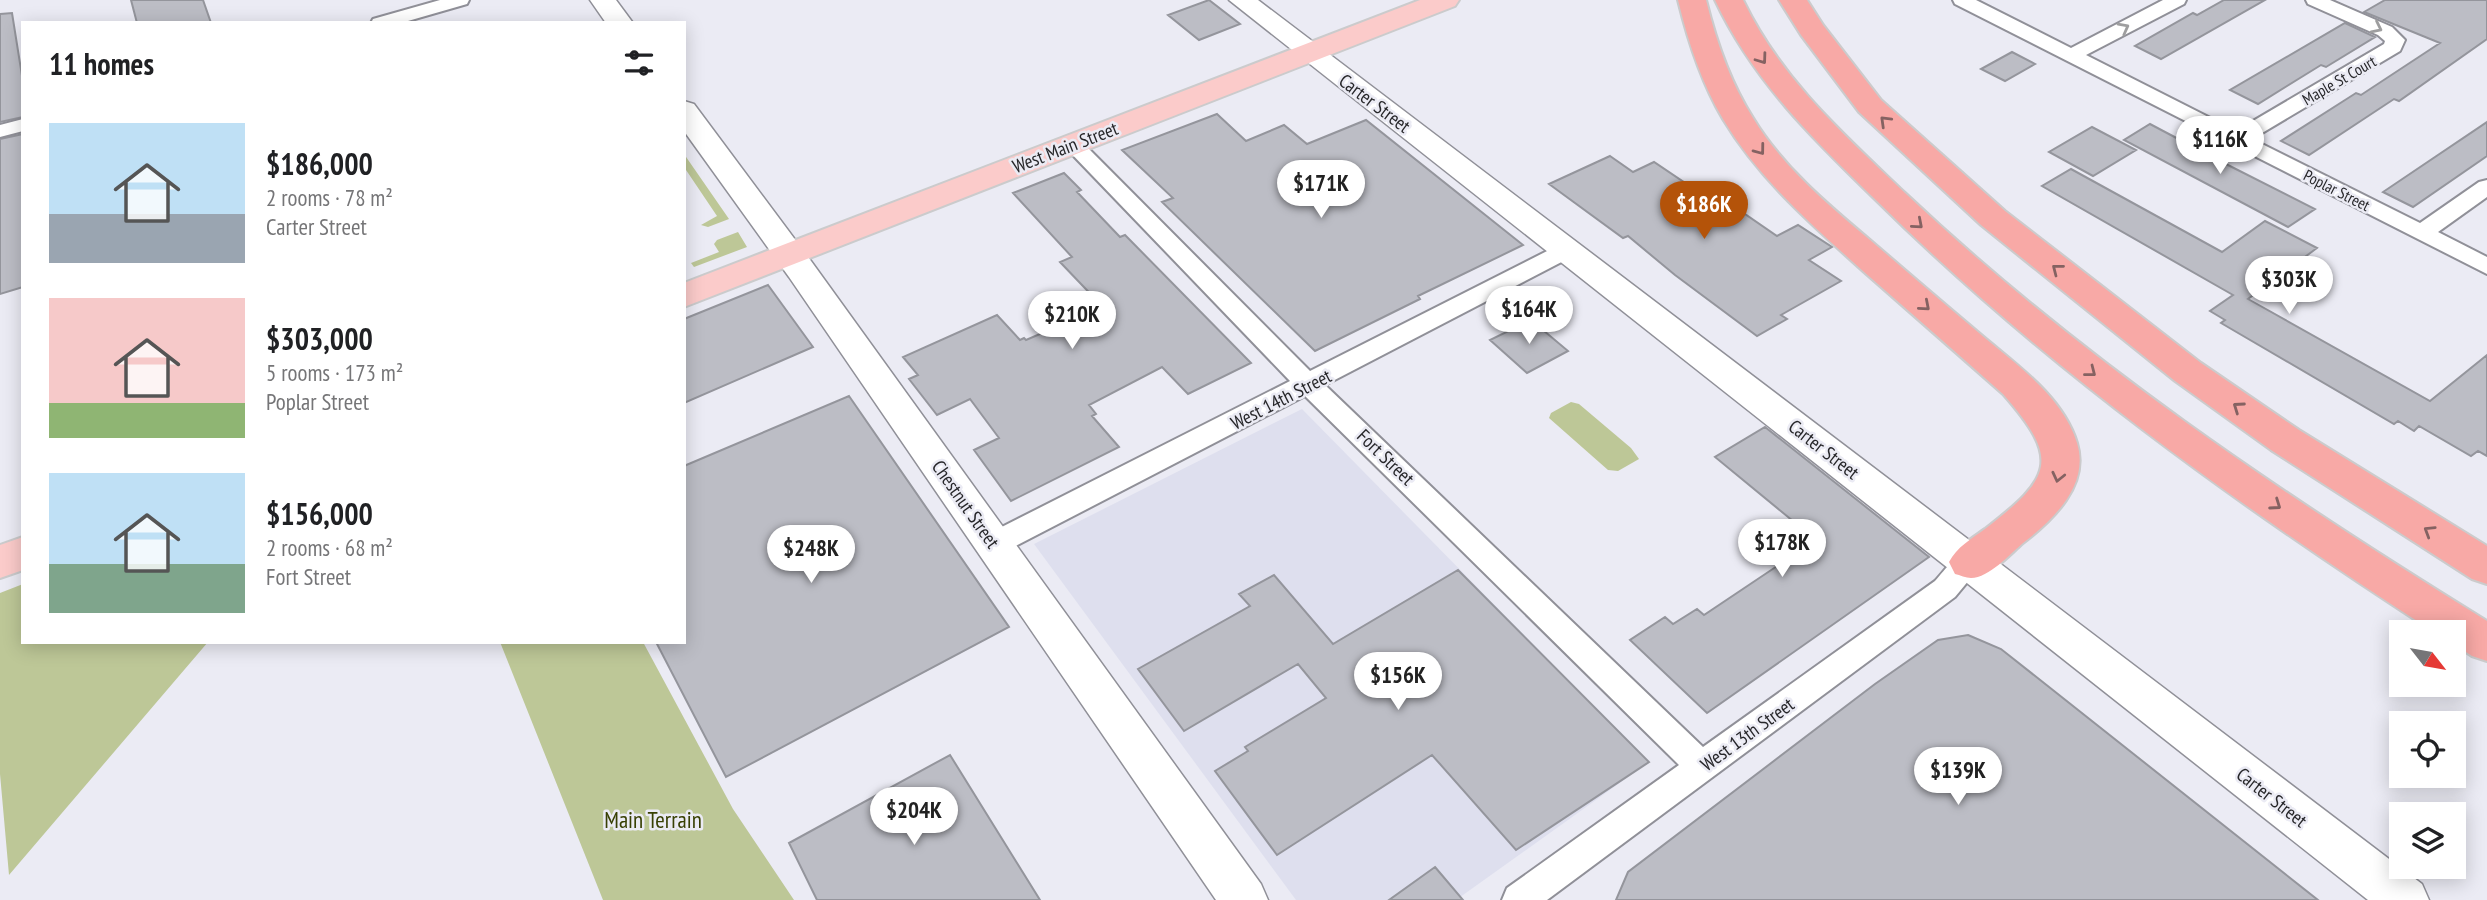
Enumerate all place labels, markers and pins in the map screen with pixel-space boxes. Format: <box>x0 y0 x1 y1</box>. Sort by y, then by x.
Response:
pin: $116K <box>2171 116 2269 176</box>
pin: $171K <box>1272 160 1370 220</box>
pin: $186K <box>1655 182 1753 241</box>
pin: $303K <box>2240 256 2338 316</box>
pin: $164K <box>1480 286 1578 346</box>
pin: $210K <box>1023 292 1121 351</box>
pin: $178K <box>1733 520 1831 579</box>
pin: $248K <box>762 526 860 585</box>
pin: $156K <box>1349 652 1447 712</box>
pin: $139K <box>1909 748 2007 807</box>
pin: $204K <box>865 788 963 847</box>

